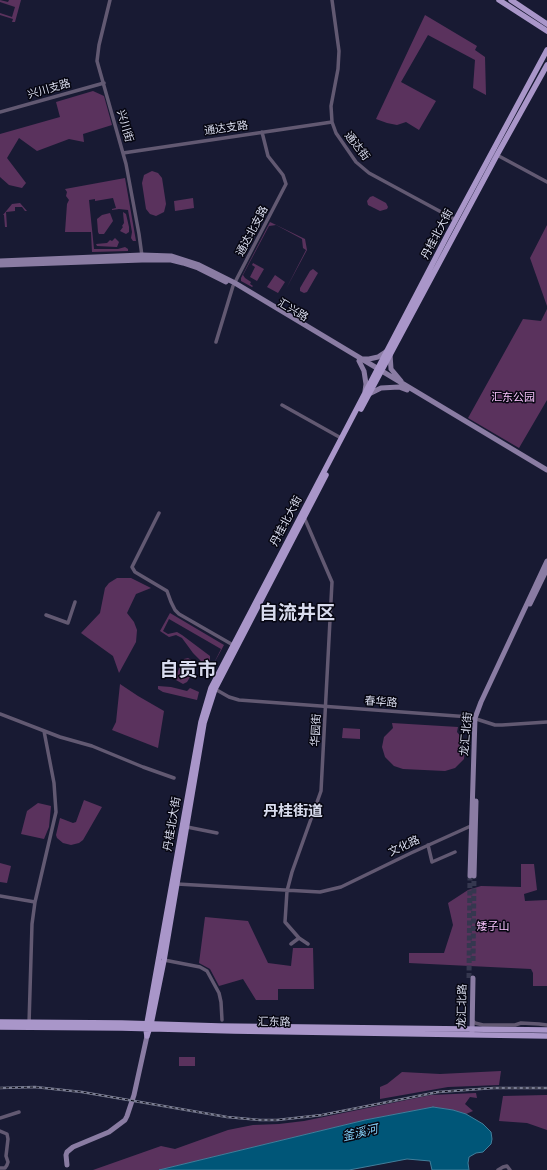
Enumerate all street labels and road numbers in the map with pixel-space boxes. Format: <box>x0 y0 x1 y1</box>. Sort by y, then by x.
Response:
street label: 兴川支路 <box>26 77 72 101</box>
street label: 兴川街 <box>114 108 136 144</box>
street label: 通达支路 <box>203 118 249 138</box>
street label: 通达街 <box>342 129 372 163</box>
street label: 通达北支路 <box>233 204 271 258</box>
street label: 丹桂北大街 <box>418 207 456 261</box>
street label: 汇兴路 <box>275 296 311 324</box>
street label: 丹桂北大街 <box>267 494 305 548</box>
street label: 春华路 <box>364 694 398 710</box>
street label: 龙汇北街 <box>458 712 474 756</box>
street label: 华园街 <box>309 713 323 747</box>
street label: 丹桂北大街 <box>161 796 183 852</box>
street label: 文化路 <box>386 833 422 859</box>
street label: 龙汇北路 <box>455 984 469 1028</box>
street label: 汇东路 <box>257 1015 291 1029</box>

